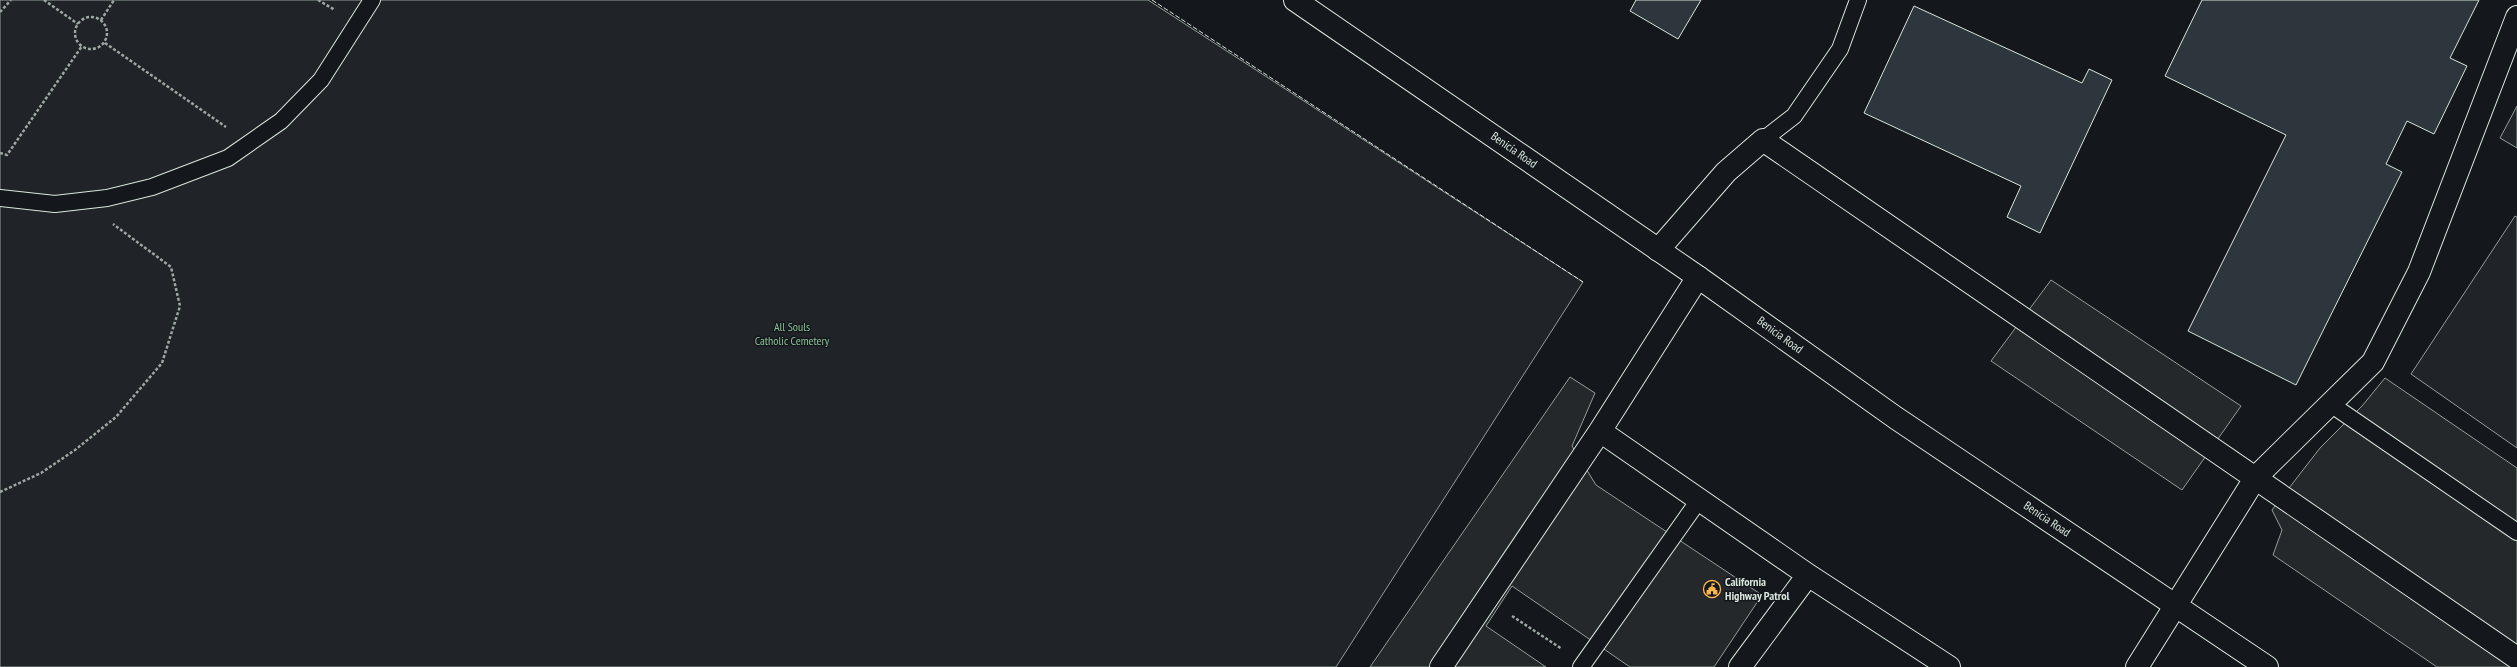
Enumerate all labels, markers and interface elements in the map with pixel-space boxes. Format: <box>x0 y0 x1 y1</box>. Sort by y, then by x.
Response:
street label: Benicia Road <box>1488 128 1540 171</box>
street label: Benicia Road <box>1754 313 1806 356</box>
park label: All Souls Catholic Cemetery <box>755 319 830 348</box>
street label: Benicia Road <box>2021 497 2074 540</box>
place label: California Highway Patrol <box>1725 574 1790 603</box>
public building icon: California Highway Patrol <box>1702 579 1722 599</box>

